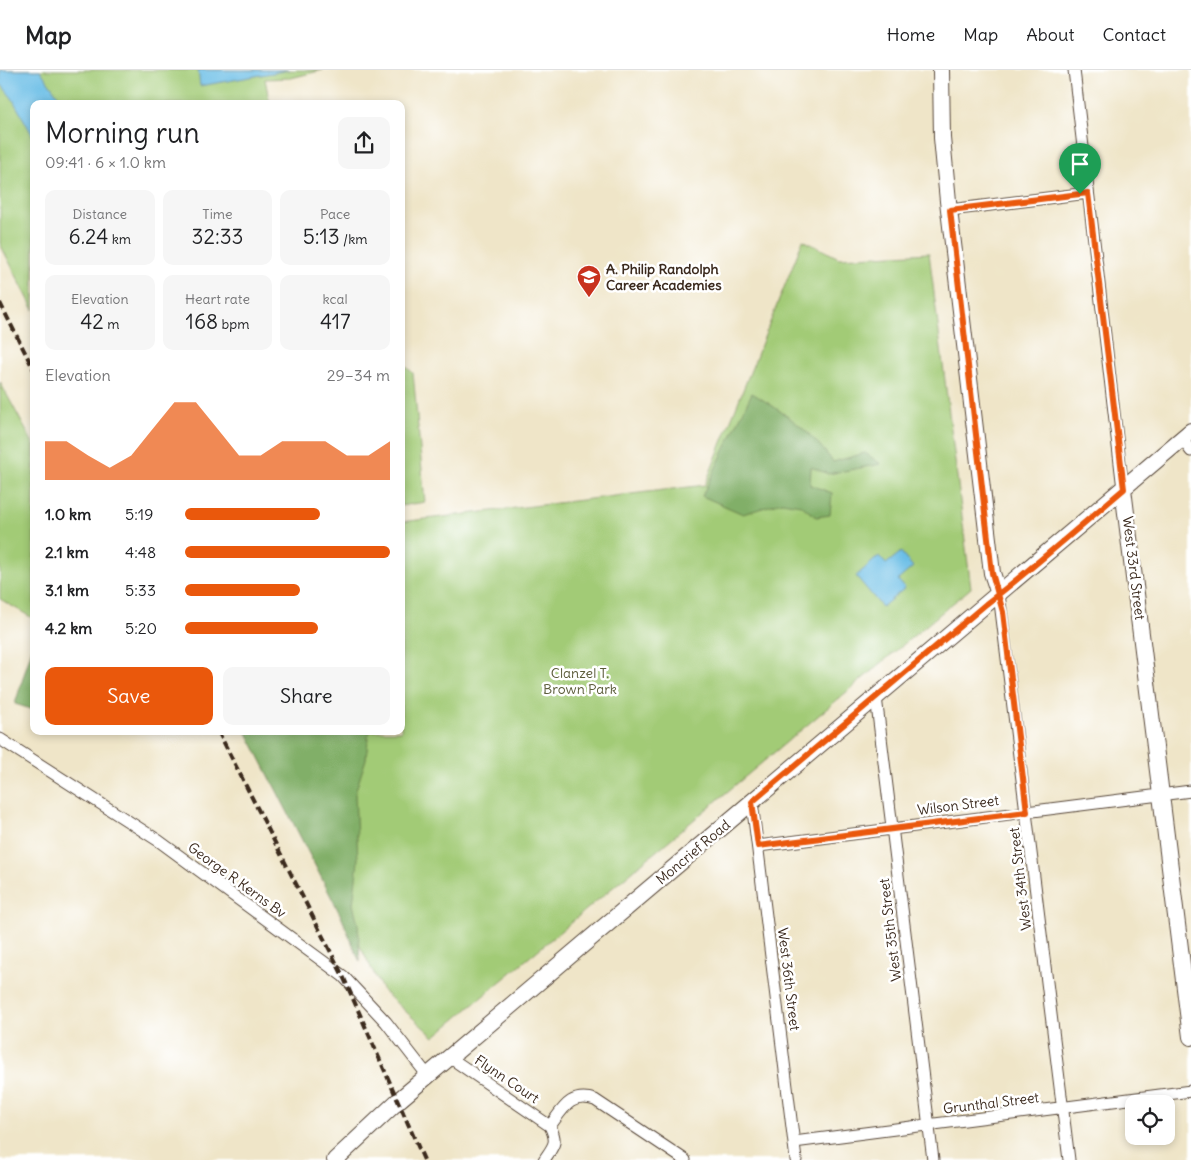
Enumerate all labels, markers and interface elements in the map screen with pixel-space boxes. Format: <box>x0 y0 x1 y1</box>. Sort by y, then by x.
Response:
text: Map <box>25 20 72 50</box>
text: Home <box>887 23 935 46</box>
text: Map <box>963 23 998 46</box>
text: About <box>1026 23 1074 46</box>
text: Contact <box>1102 23 1166 46</box>
text: Morning run <box>45 115 200 151</box>
button: share <box>338 117 390 169</box>
pin <box>1059 143 1101 194</box>
icon: arrive <box>1066 150 1094 178</box>
text: 09:41 · 6 × 1.0 km <box>45 152 166 172</box>
text: Distance <box>72 205 127 223</box>
text: Time <box>202 205 233 223</box>
text: Pace <box>320 205 350 223</box>
text: 6.24 <box>69 223 108 250</box>
text: 32:33 <box>191 223 244 250</box>
text: 5:13 <box>303 223 340 250</box>
text: km <box>108 230 131 248</box>
text: /km <box>340 230 368 248</box>
place label: A. Philip Randolph Career Academies <box>606 260 722 294</box>
school or university icon: A. Philip Randolph Career Academies <box>576 264 602 298</box>
text: Elevation <box>71 290 129 308</box>
text: Heart rate <box>185 290 250 308</box>
text: kcal <box>323 290 348 308</box>
text: 42 <box>80 308 104 335</box>
text: 168 <box>186 308 218 335</box>
text: 417 <box>320 308 350 335</box>
text: m <box>104 315 119 333</box>
text: bpm <box>218 315 249 333</box>
text: Elevation <box>45 365 111 385</box>
text: 29–34 m <box>327 365 390 385</box>
text: 1.0 km <box>45 504 91 524</box>
text: 5:19 <box>125 504 153 524</box>
street label: West 33rd Street <box>1119 515 1149 621</box>
text: 2.1 km <box>45 542 89 562</box>
text: 4:48 <box>125 542 156 562</box>
text: 3.1 km <box>45 580 89 600</box>
text: 5:33 <box>125 580 156 600</box>
text: 4.2 km <box>45 618 92 638</box>
text: 5:20 <box>125 618 157 638</box>
park label: Clanzel T. Brown Park <box>543 664 617 698</box>
button: Save <box>45 667 213 725</box>
button: Share <box>223 667 390 725</box>
street label: Wilson Street <box>916 791 1000 819</box>
street label: Moncrief Road <box>652 816 734 888</box>
street label: West 34th Street <box>1005 826 1035 932</box>
street label: George R Kerns Bv <box>184 838 290 922</box>
street label: West 35th Street <box>875 877 905 983</box>
street label: West 36th Street <box>774 926 804 1032</box>
street label: Flynn Court <box>471 1051 543 1107</box>
street label: Grunthal Street <box>942 1088 1040 1118</box>
map controls <box>1125 1095 1175 1145</box>
button: locate <box>1125 1095 1175 1145</box>

